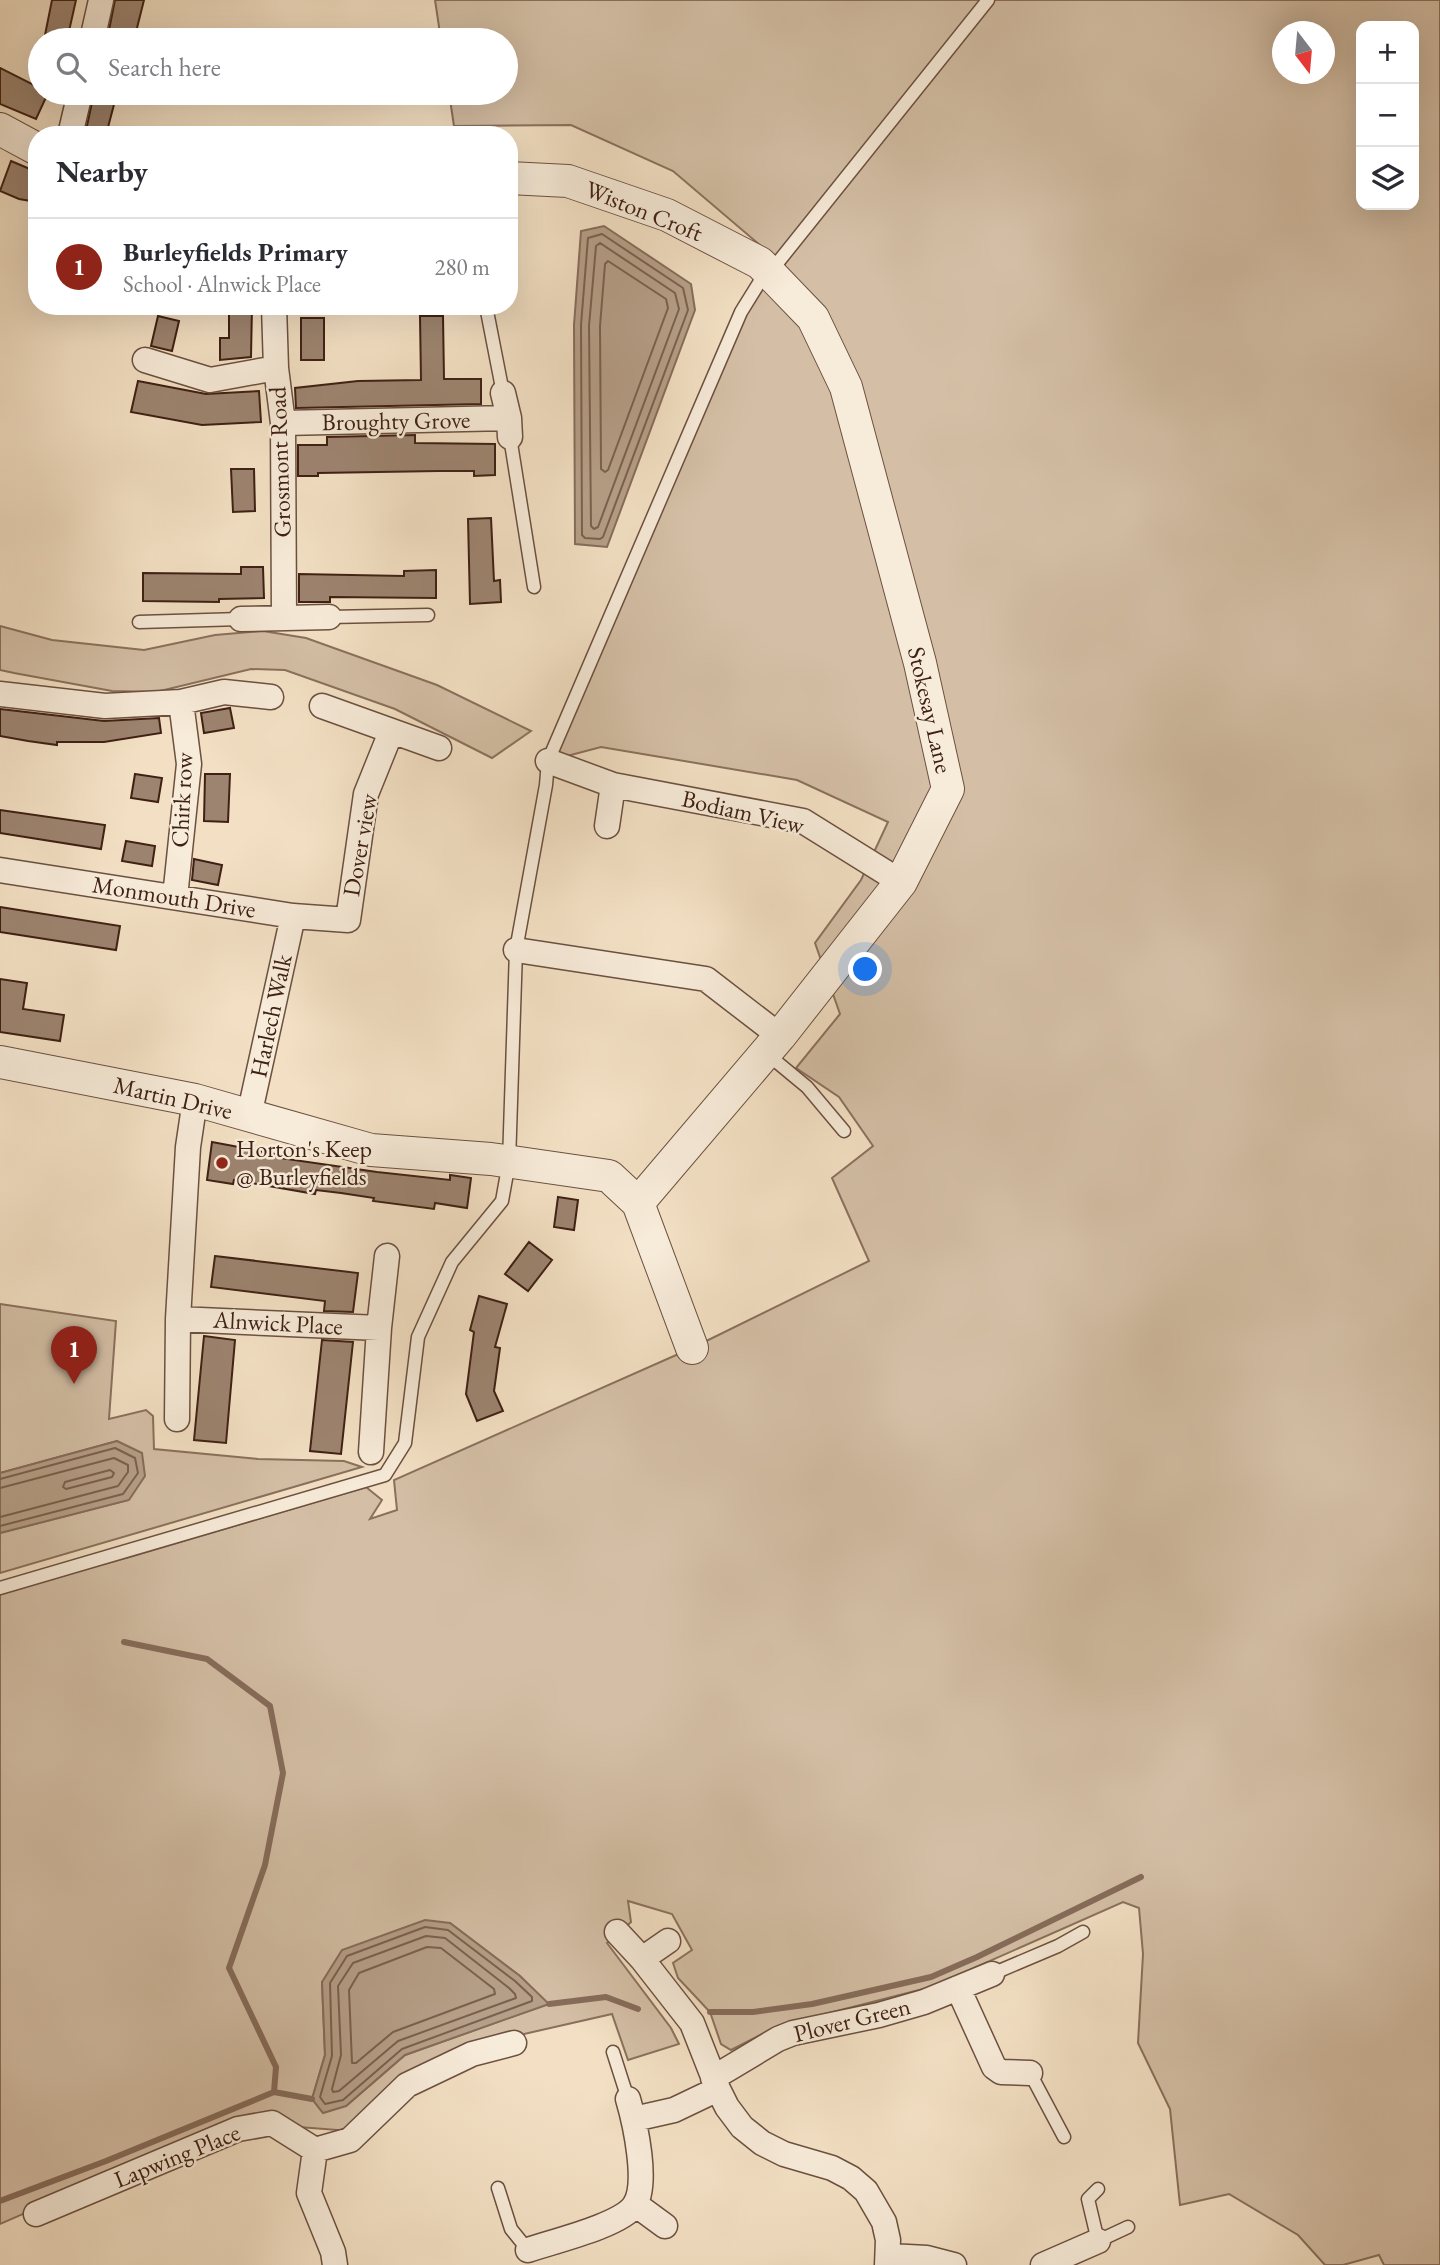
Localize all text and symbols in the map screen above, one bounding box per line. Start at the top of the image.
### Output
north arrow [1272,21,1335,84]
map controls [1356,21,1419,210]
button: + [1356,21,1419,84]
search box [28,28,518,105]
icon: search [52,48,90,86]
text: Search here [108,50,221,84]
button: − [1356,84,1419,147]
button: layers [1356,147,1419,210]
text: Nearby [56,152,148,191]
street label: Wiston Croft [581,173,708,248]
text: Burleyfields Primary [123,235,348,269]
text: 1 [73,252,85,282]
text: 280 m [434,252,490,282]
text: School · Alnwick Place [123,269,321,299]
street label: Grosmont Road [261,385,298,538]
street label: Broughty Grove [321,404,471,437]
street label: Stokesay Lane [901,644,960,776]
street label: Chirk row [164,751,200,848]
street label: Bodiam View [679,782,808,841]
street label: Dover view [335,791,384,899]
street label: Monmouth Drive [90,868,258,925]
street label: Harlech Walk [242,951,299,1080]
your location [848,952,882,986]
street label: Martin Drive [111,1069,235,1126]
place label: Horton's Keep @ Burleyfields [236,1133,372,1192]
marker: Horton's Keep @ Burleyfields [214,1155,230,1171]
street label: Alnwick Place [211,1304,344,1341]
pin: 1 [51,1326,97,1384]
street label: Plover Green [790,1990,914,2049]
street label: Lapwing Place [109,2116,244,2195]

